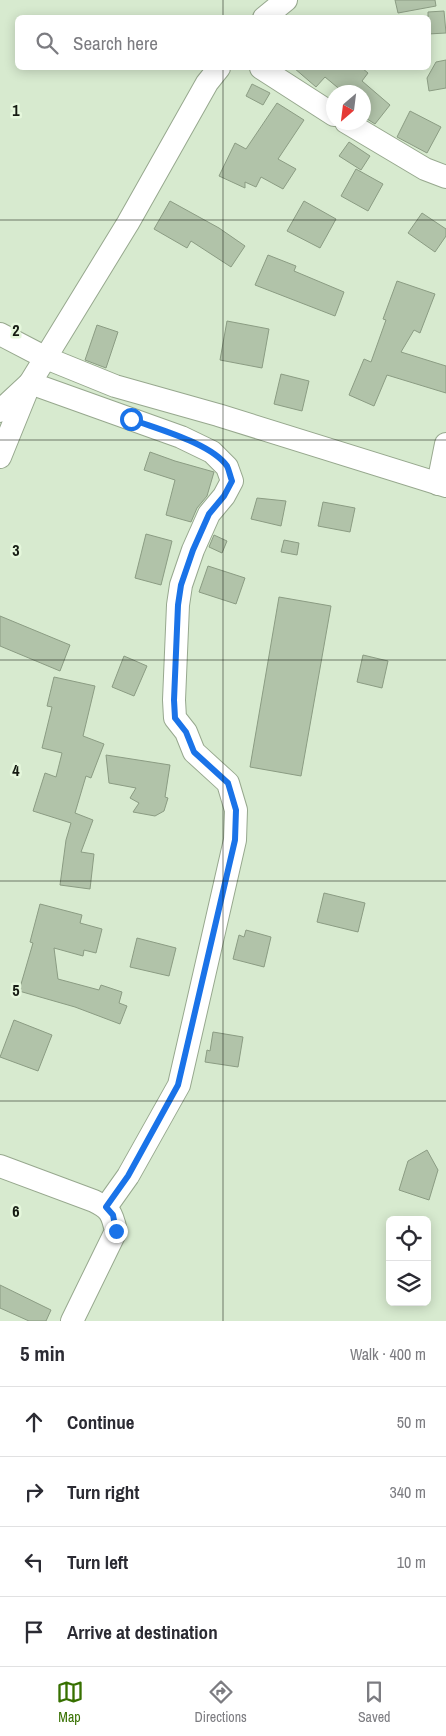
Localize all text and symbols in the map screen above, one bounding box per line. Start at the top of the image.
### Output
search box [15,15,431,70]
icon: search [33,29,61,57]
text: Search here [73,30,158,56]
north arrow [326,85,371,130]
text: 1 [12,99,20,121]
text: 2 [12,319,20,341]
route start [120,408,143,431]
text: 3 [12,539,20,561]
text: 4 [12,759,20,781]
text: 5 [12,979,20,1001]
text: 6 [12,1200,20,1222]
map controls [386,1216,431,1306]
button: locate [386,1216,431,1261]
route end [105,1220,128,1243]
button: layers [386,1261,431,1306]
text: 5 min [20,1339,65,1368]
text: Walk · 400 m [350,1343,426,1365]
icon: ahead [20,1408,48,1436]
text: Continue [67,1409,135,1435]
text: 50 m [397,1411,426,1433]
icon: right [20,1478,48,1506]
text: Turn right [67,1479,139,1505]
text: 340 m [390,1481,426,1503]
icon: left [20,1548,48,1576]
text: Turn left [67,1549,128,1575]
text: 10 m [397,1551,426,1573]
icon: arrive [20,1618,48,1646]
text: Arrive at destination [67,1619,218,1645]
tab: Map [56,1678,84,1726]
tab: Directions [195,1678,247,1726]
tab: Saved [358,1678,390,1726]

